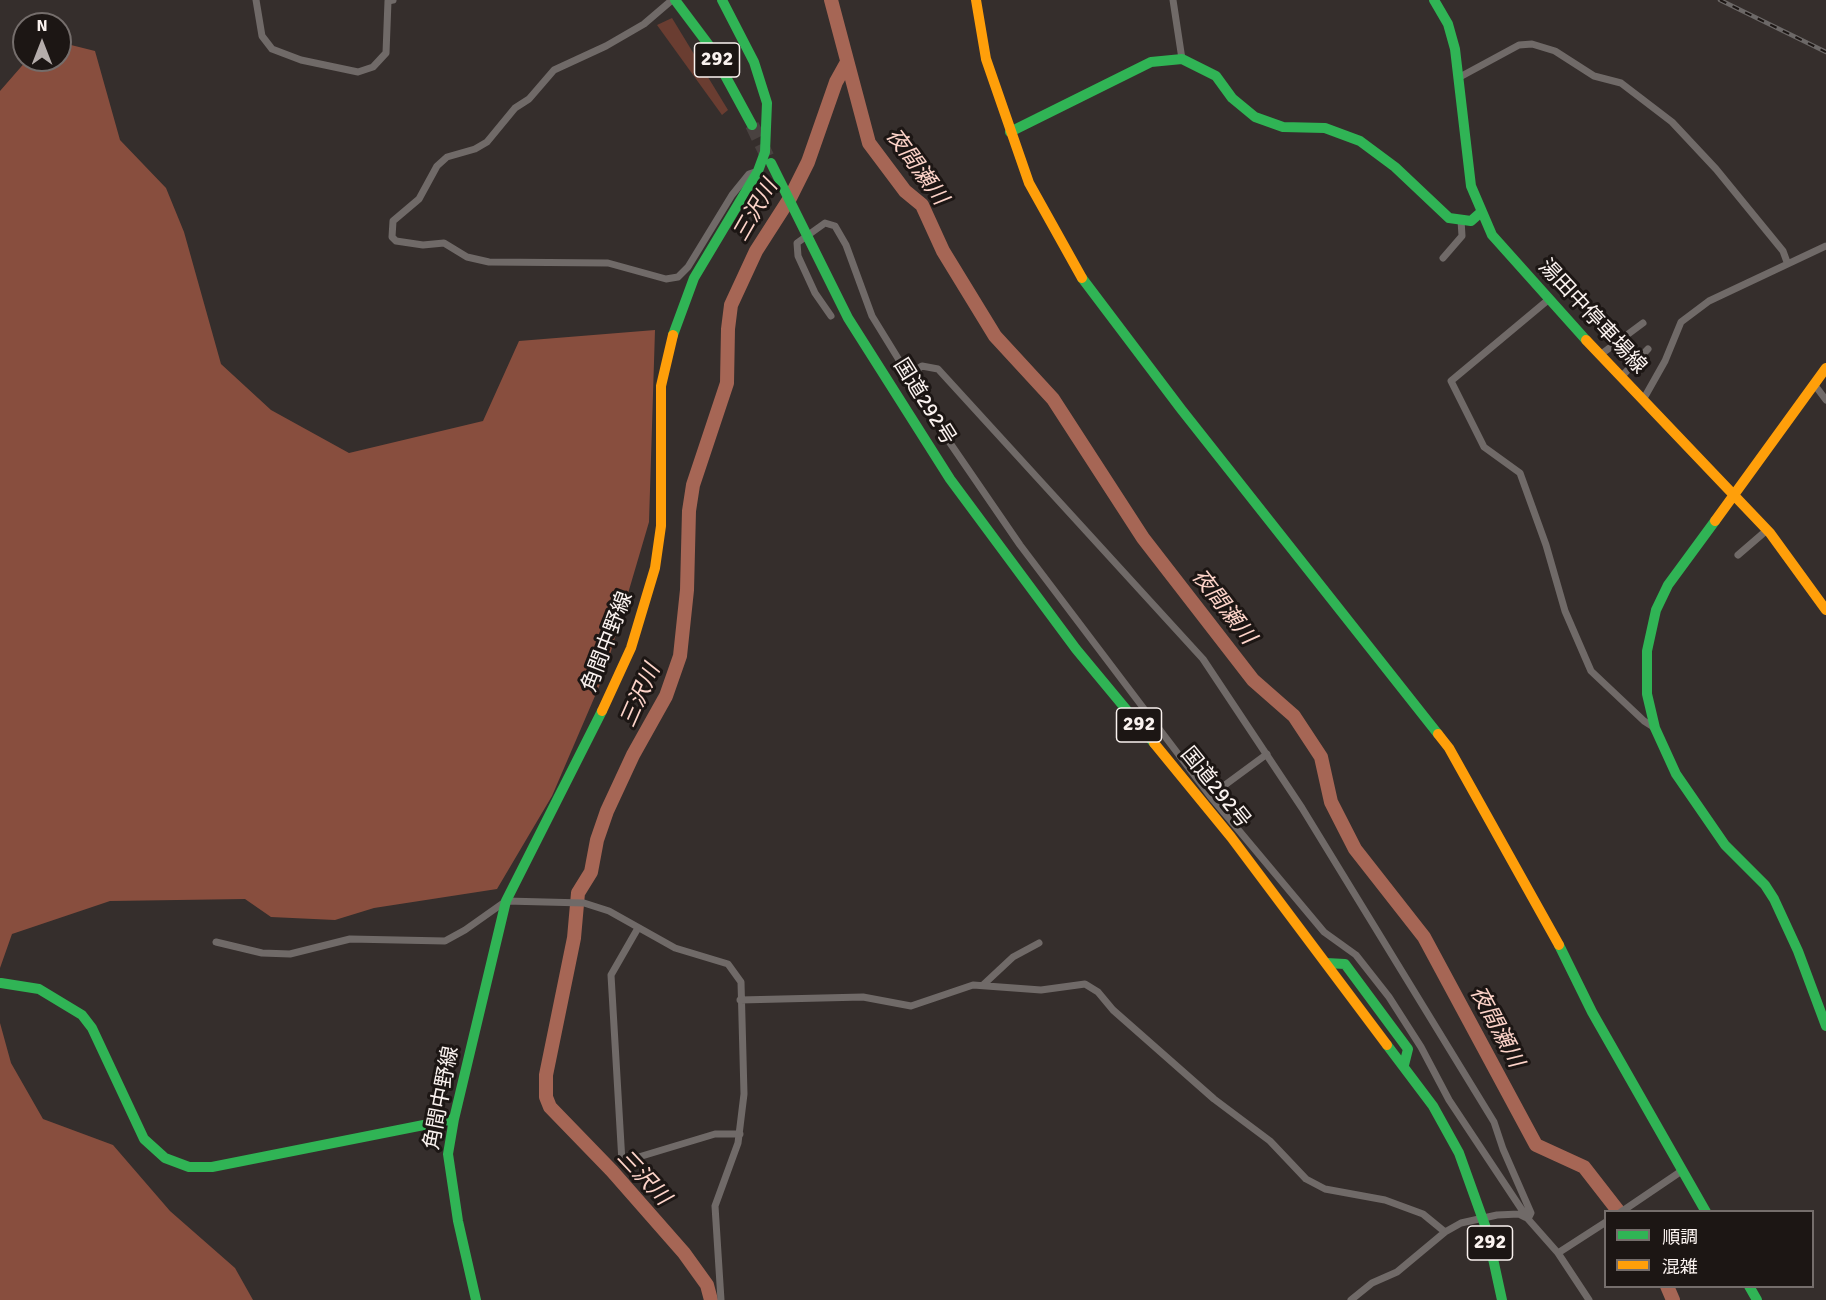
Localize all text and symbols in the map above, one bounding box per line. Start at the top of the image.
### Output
north arrow [12,12,72,72]
text: N [36,16,48,36]
road number: 292 [694,43,740,77]
water label: 夜間瀬川 [879,124,953,210]
water label: 三沢川 [728,176,784,246]
street label: 湯田中停車場線 [1533,255,1651,379]
street label: 国道292号 [888,354,960,450]
water label: 夜間瀬川 [1186,564,1260,650]
street label: 角間中野線 [577,588,639,696]
water label: 三沢川 [616,660,666,732]
road number: 292 [1116,708,1162,742]
street label: 国道292号 [1175,742,1255,834]
water label: 夜間瀬川 [1464,982,1528,1072]
street label: 角間中野線 [420,1044,464,1152]
water label: 三沢川 [611,1145,675,1211]
legend [1604,1210,1814,1288]
road number: 292 [1468,1226,1512,1260]
text: 順調 [1662,1226,1698,1248]
text: 混雑 [1662,1256,1698,1278]

